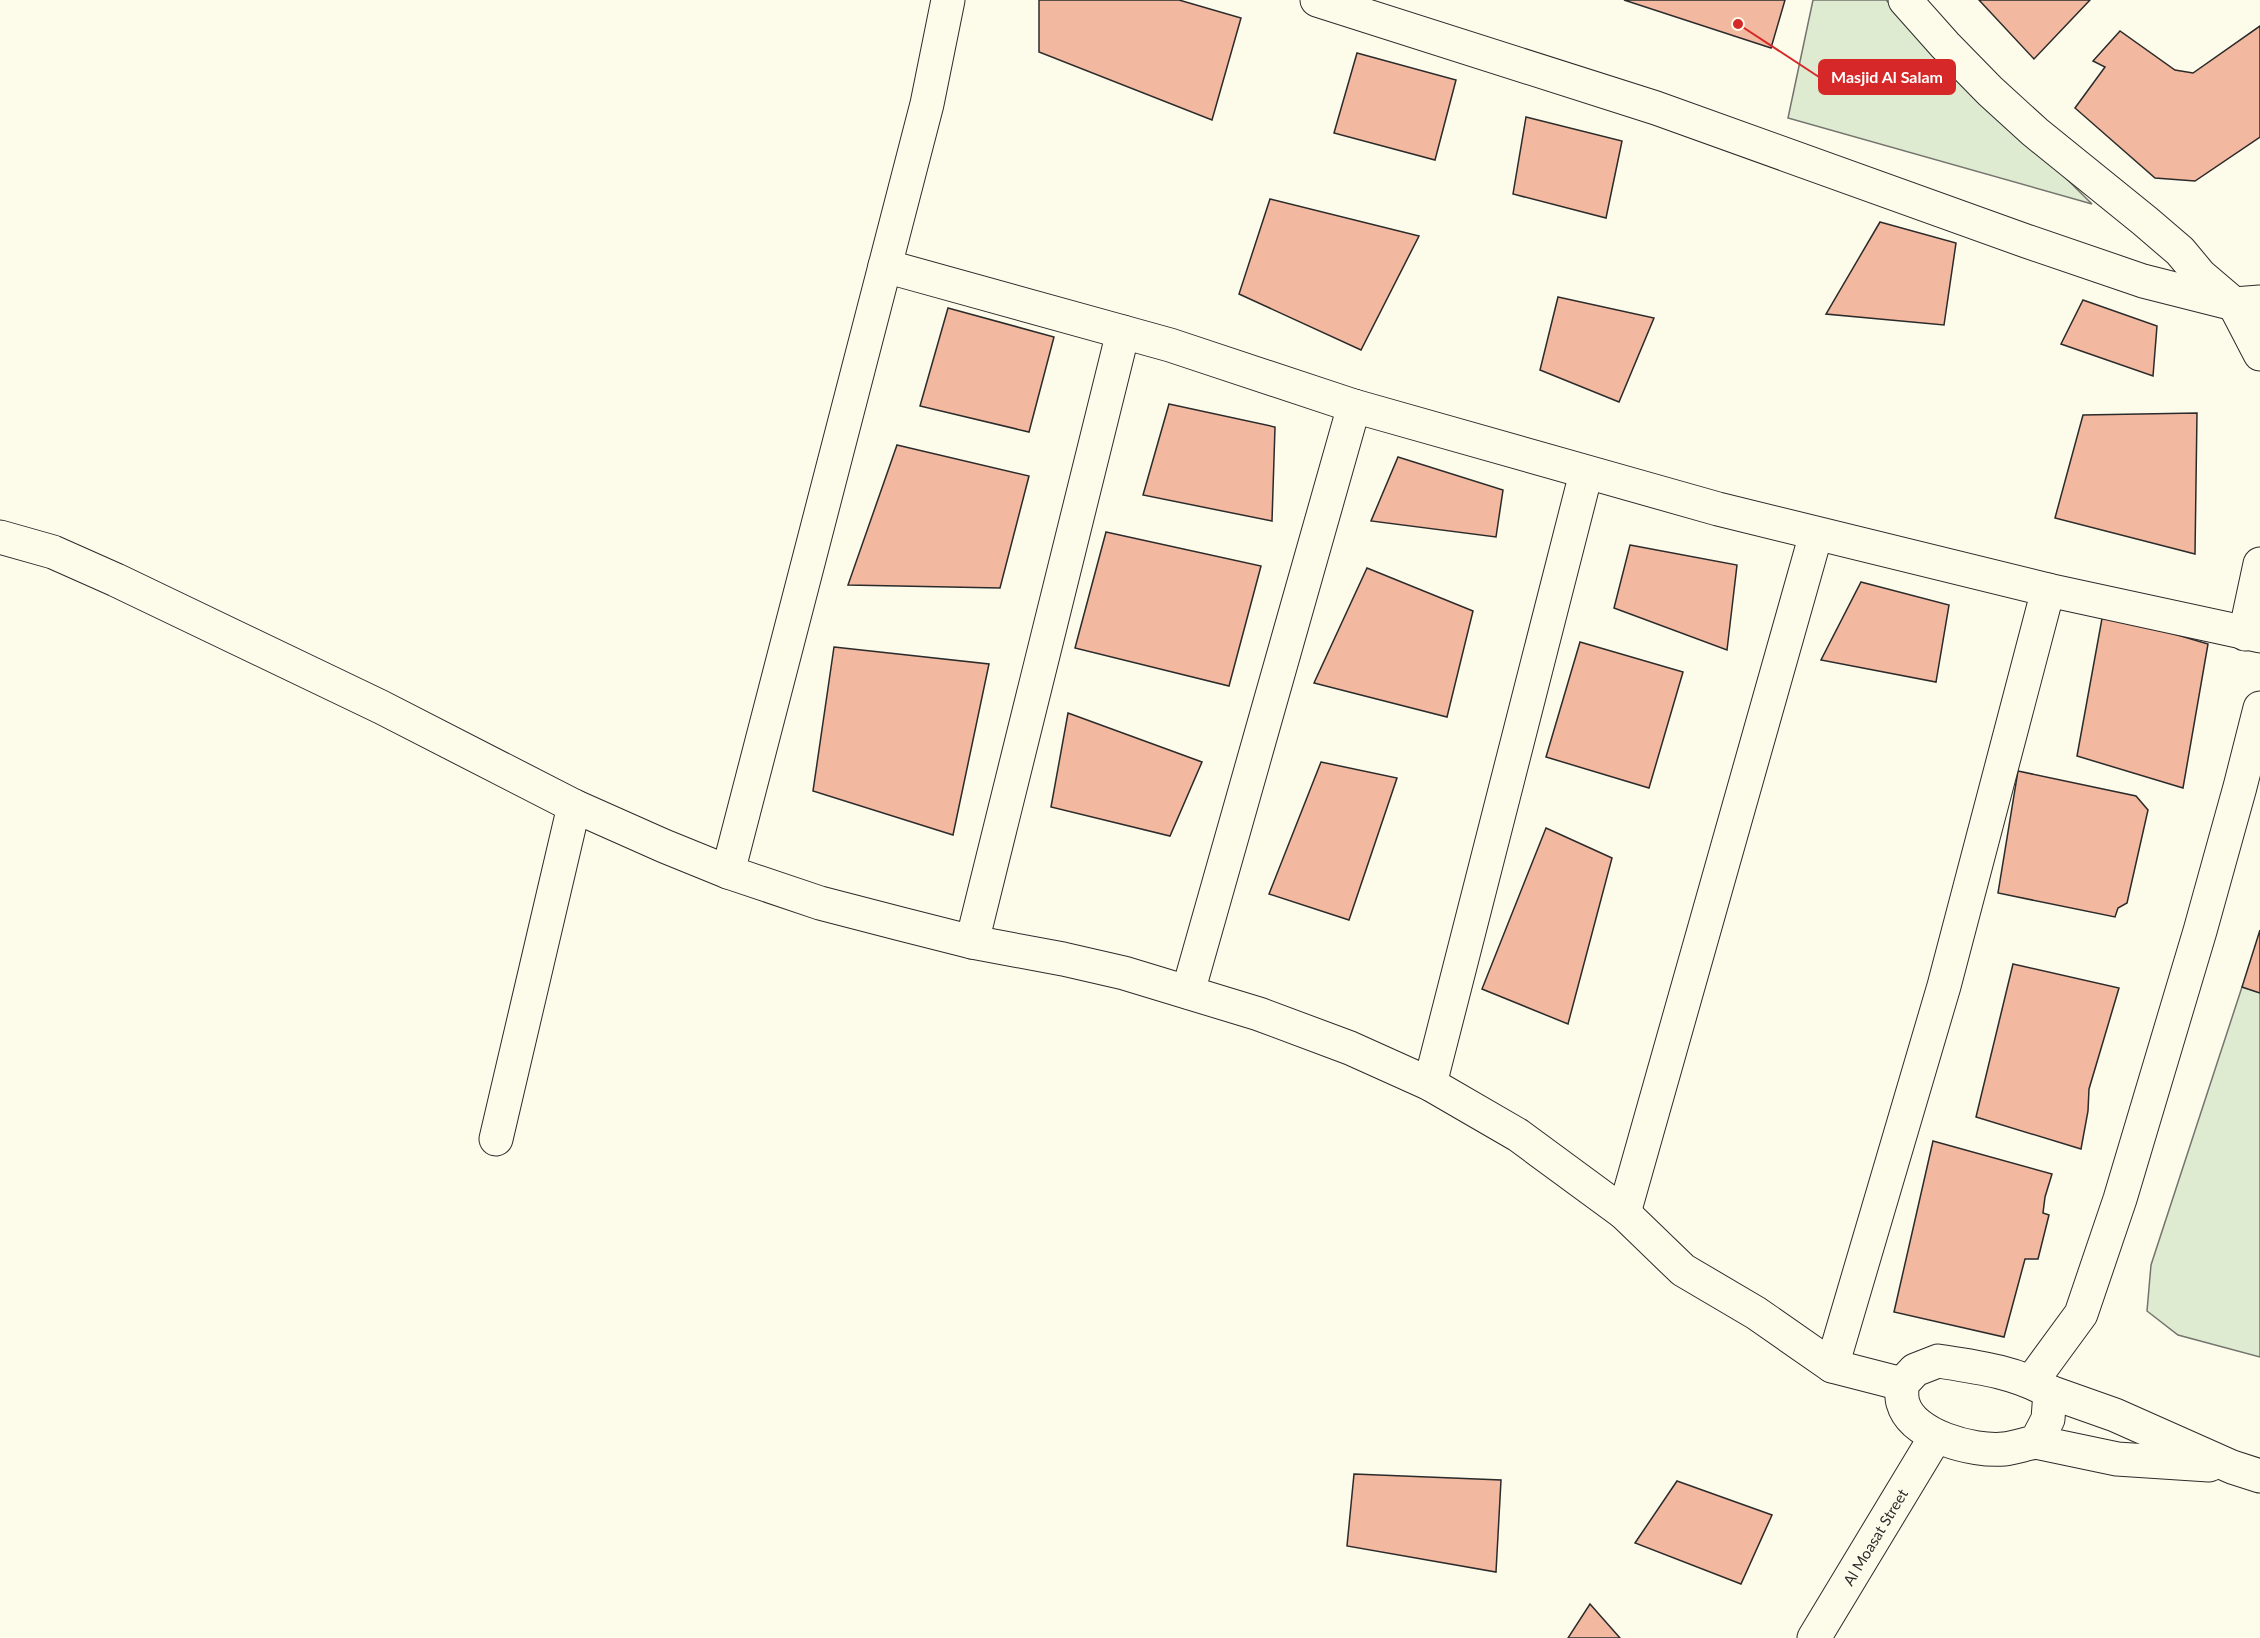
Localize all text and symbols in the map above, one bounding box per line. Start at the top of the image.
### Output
callout: Masjid Al Salam [1819,60,1955,94]
text: Masjid Al Salam [1831,67,1943,86]
street label: Al Moasat Street [1839,1485,1911,1589]

